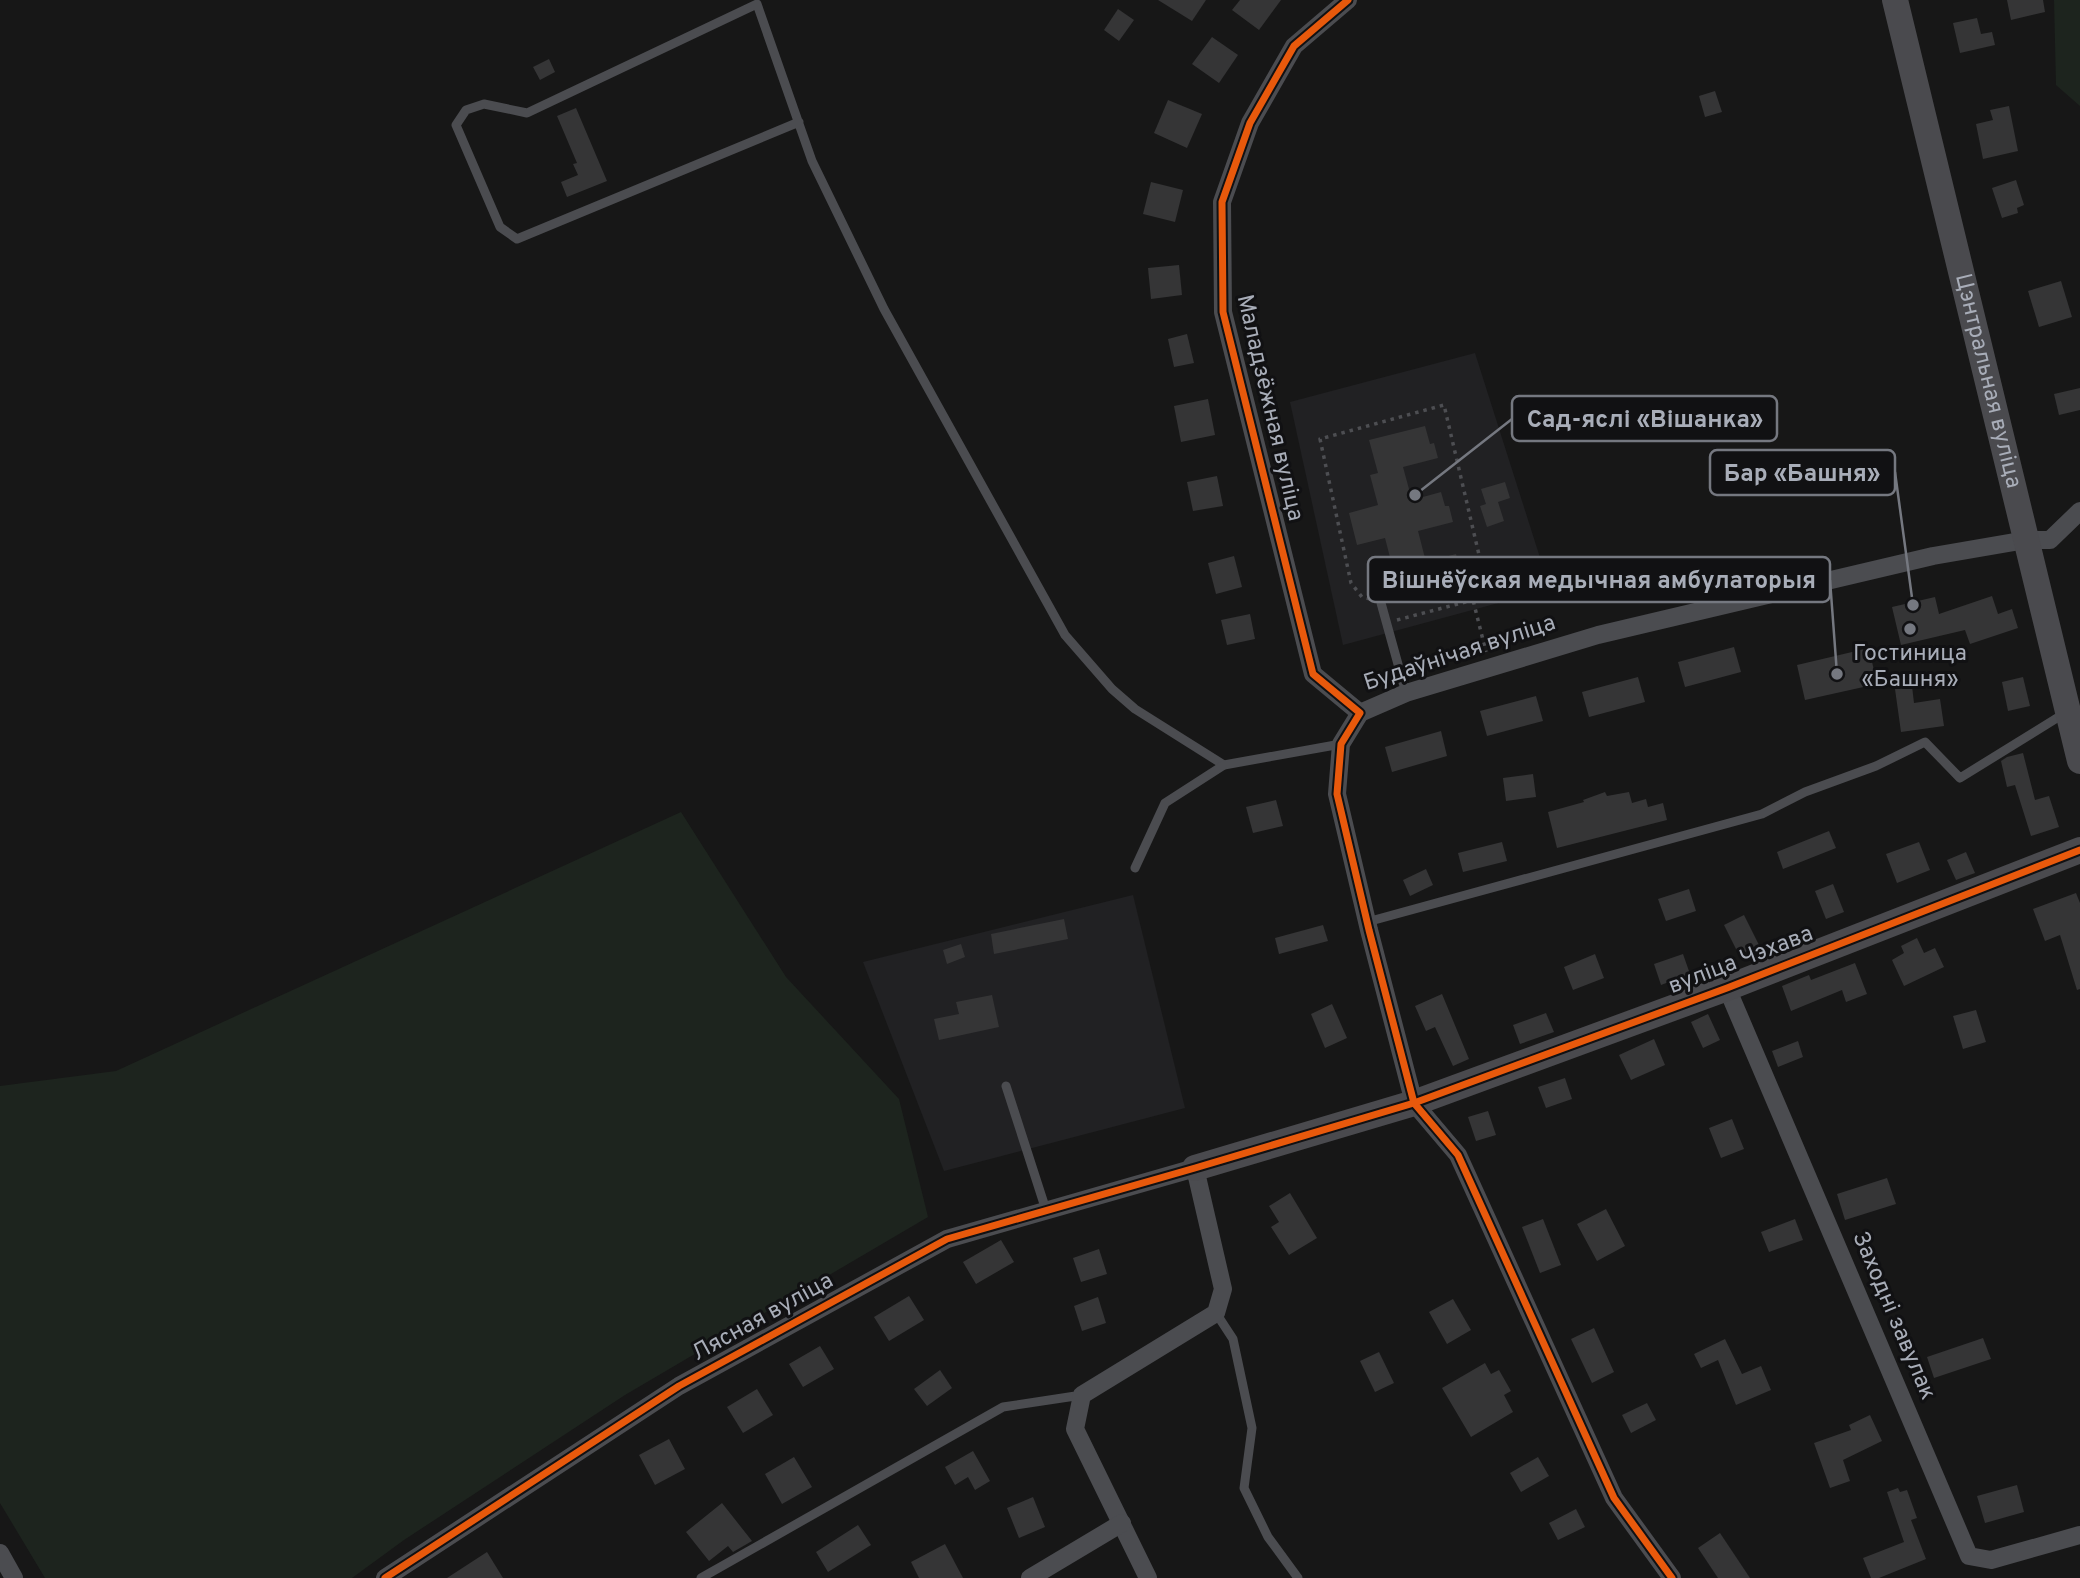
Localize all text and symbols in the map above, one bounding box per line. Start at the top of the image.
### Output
street label: Цэнтральная вуліца [1948,271,2028,491]
street label: Маладзёжная вуліца [1229,292,1309,524]
callout: Сад-яслі «Вішанка» [1512,396,1777,441]
text: Сад-яслі «Вішанка» [1527,406,1763,436]
callout: Бар «Башня» [1710,450,1895,495]
text: Бар «Башня» [1724,460,1880,490]
callout: Вішнёўская медычная амбулаторыя [1368,557,1830,602]
text: Вішнёўская медычная амбулаторыя [1382,567,1816,597]
street label: Будаўнічая вуліца [1360,609,1560,699]
marker: Гостиница «Башня» [1902,621,1918,637]
place label: Гостиница «Башня» [1853,640,1967,695]
street label: вуліца Чэхава [1665,920,1817,1002]
street label: Заходні завулак [1844,1227,1942,1405]
street label: Лясная вуліца [687,1267,839,1369]

